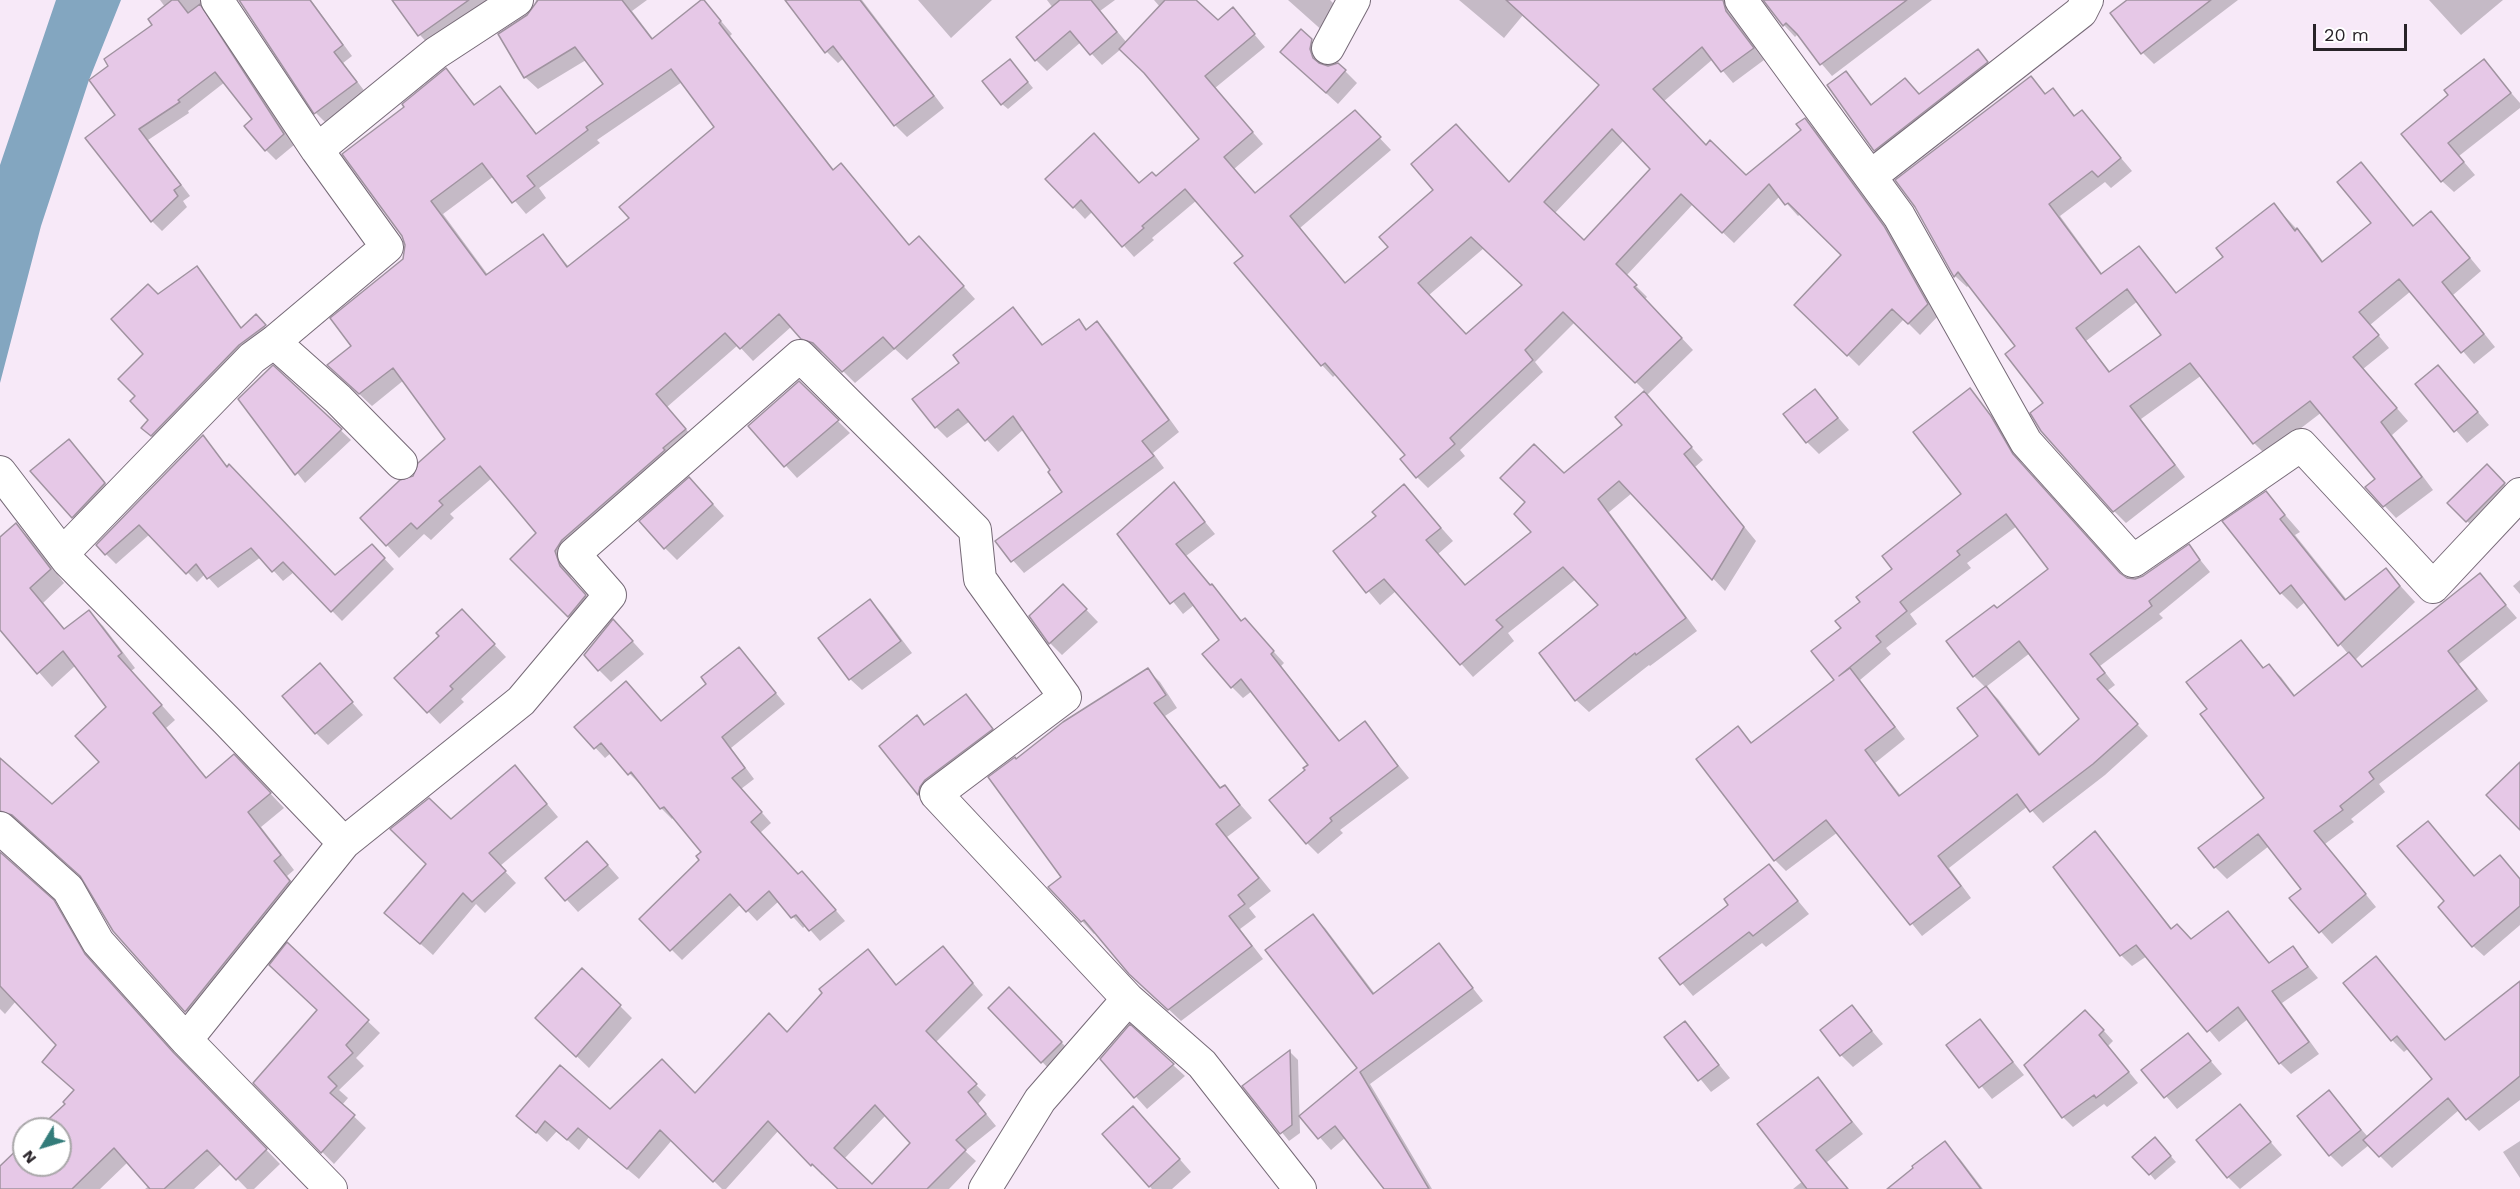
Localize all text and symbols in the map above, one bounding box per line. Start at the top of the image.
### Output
scale bar [2316,12,2410,50]
text: 20 m [2324,24,2369,45]
north arrow [12,1117,72,1177]
text: N [18,1147,40,1168]

